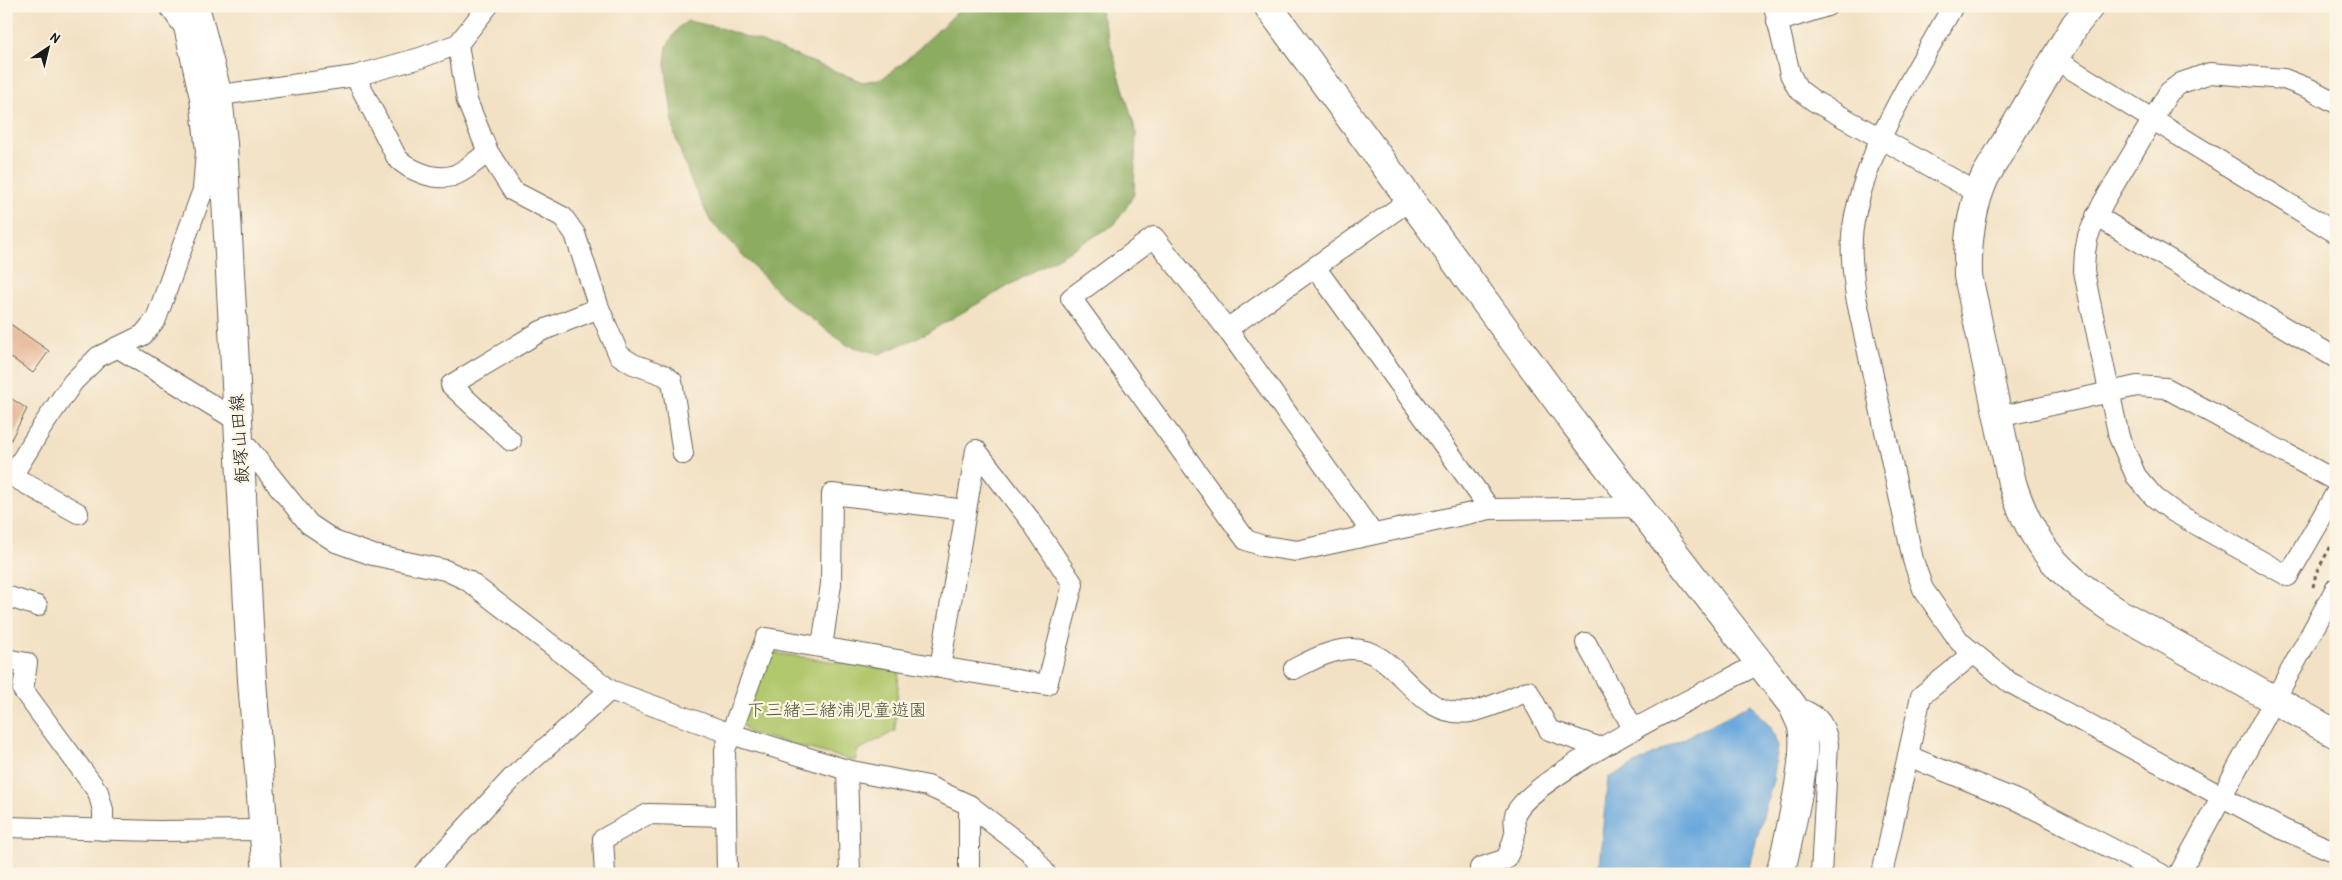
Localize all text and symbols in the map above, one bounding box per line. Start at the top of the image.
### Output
north arrow [22,22,72,72]
text: N [47,27,65,47]
street label: 飯塚山田線 [223,393,255,485]
park label: 下三緒三緒浦児童遊園 [747,697,927,722]

